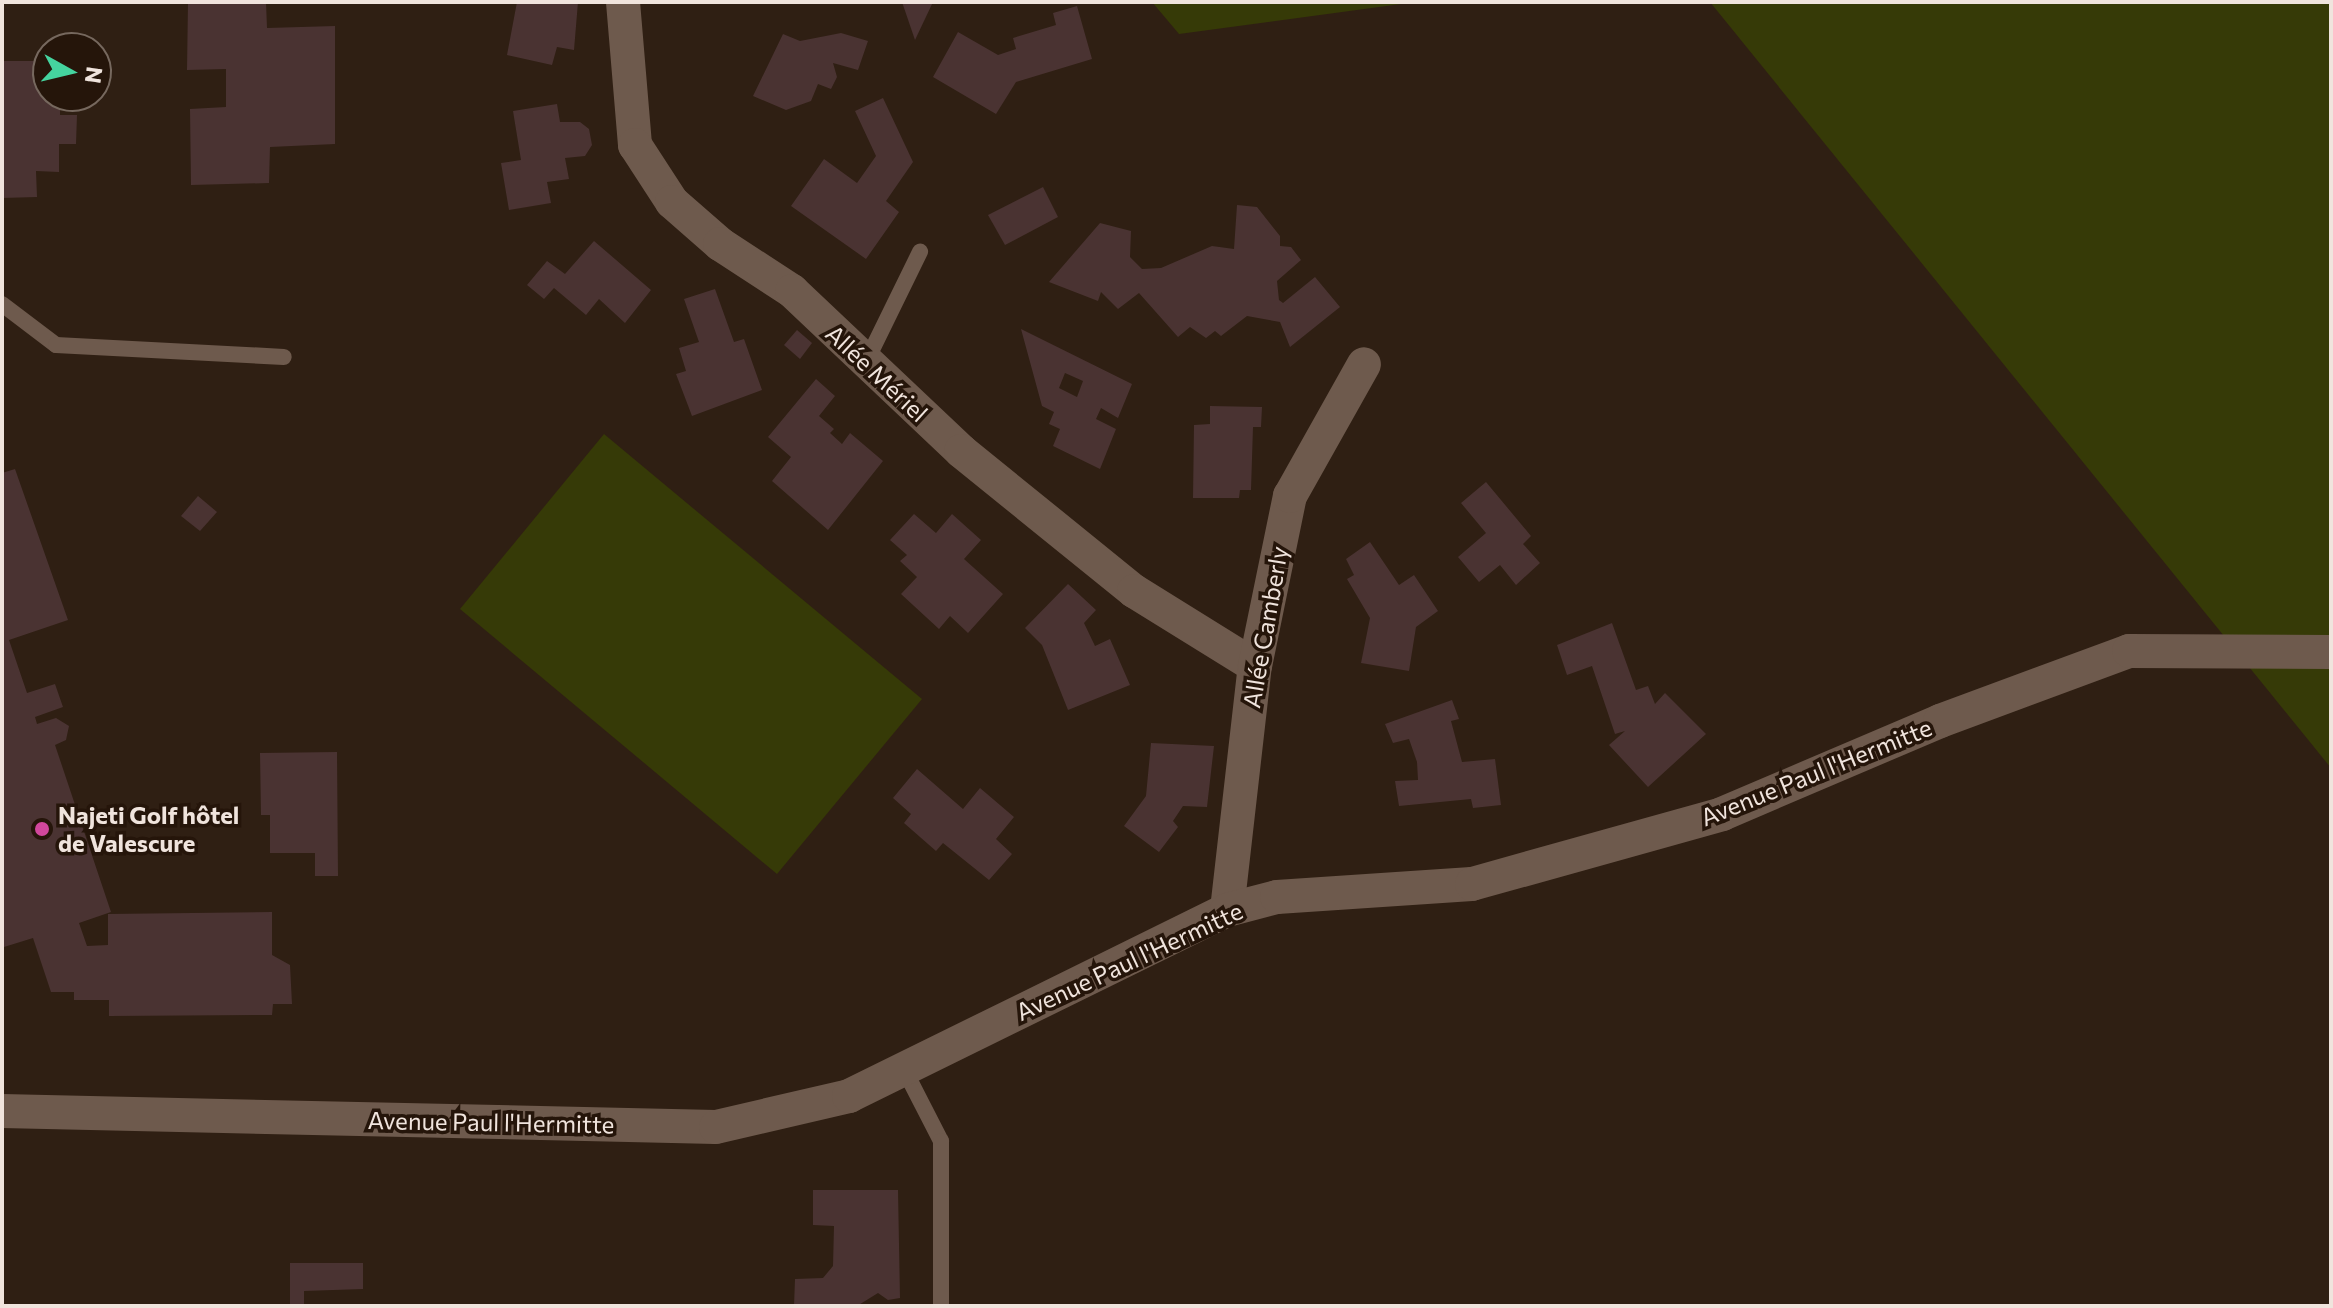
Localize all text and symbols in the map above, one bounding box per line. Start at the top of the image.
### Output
north arrow [32,32,112,112]
text: N [80,65,109,85]
street label: Allée Mériel [820,319,934,427]
street label: Allée Camberly [1237,544,1293,710]
street label: Avenue Paul l'Hermitte [1696,712,1936,832]
place label: Najeti Golf hôtel de Valescure [58,801,239,857]
marker: Najeti Golf hôtel de Valescure [33,820,51,838]
street label: Avenue Paul l'Hermitte [1011,896,1247,1026]
street label: Avenue Paul l'Hermitte [367,1105,615,1139]

